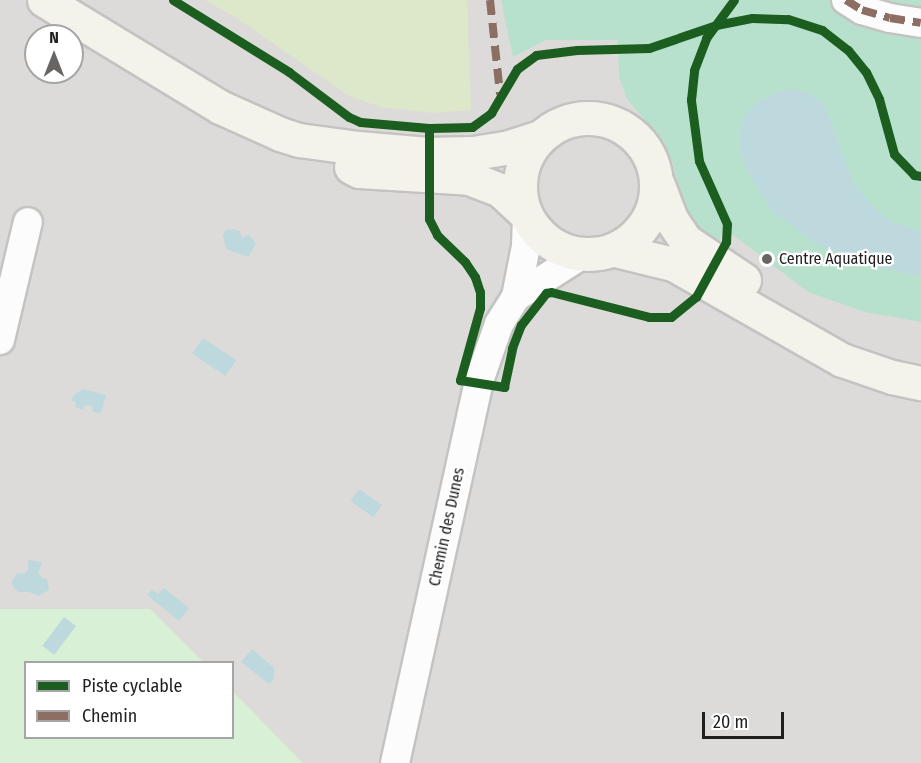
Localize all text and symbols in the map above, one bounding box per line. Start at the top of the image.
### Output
north arrow [24,24,84,84]
text: N [49,28,59,47]
place label: Centre Aquatique [779,249,892,269]
marker: Centre Aquatique [760,252,774,266]
street label: Chemin des Dunes [425,466,469,588]
legend [24,661,234,739]
text: Piste cyclable [82,675,182,697]
scale bar [705,700,788,738]
text: Chemin [82,705,137,727]
text: 20 m [713,711,748,733]

